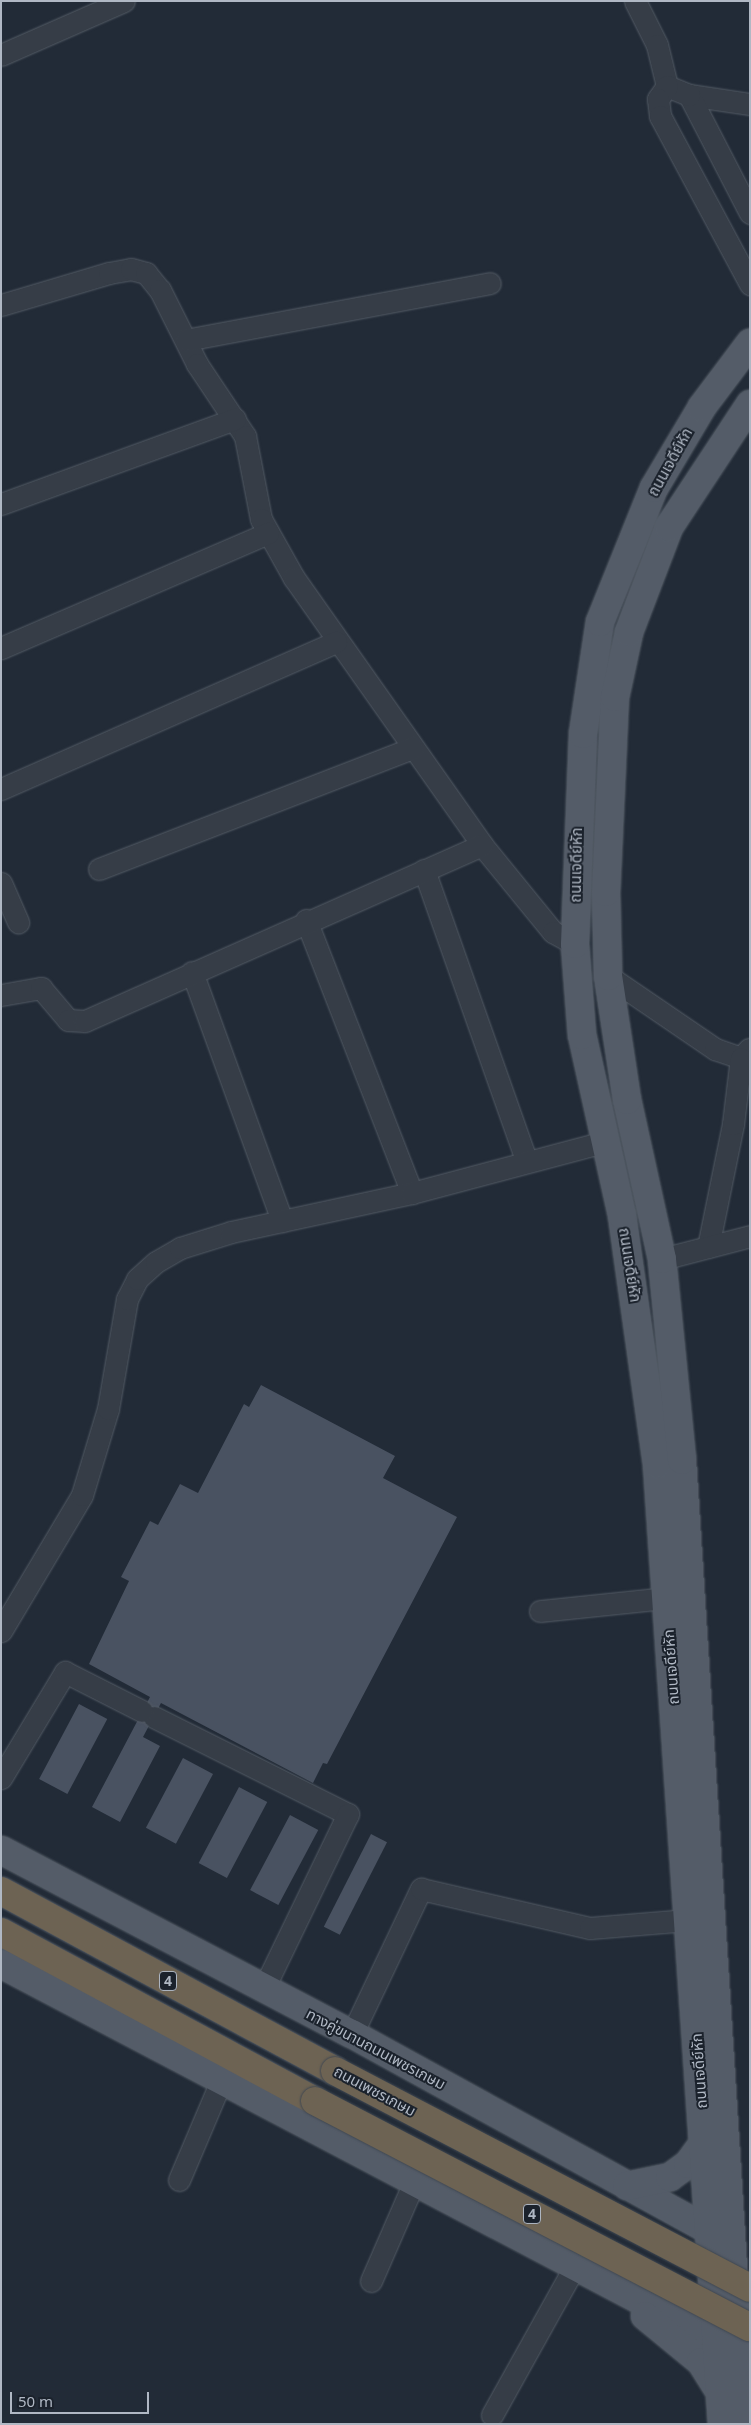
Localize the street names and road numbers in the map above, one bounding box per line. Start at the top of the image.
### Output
street label: ถนนเจดีย์หัก [644,425,696,499]
street label: ถนนเจดีย์หัก [566,827,586,903]
street label: ถนนเจดีย์หัก [615,1226,645,1304]
street label: ถนนเจดีย์หัก [659,1629,683,1705]
road number: 4 [158,1970,178,1992]
street label: ทางคู่ขนานถนนเพชรเกษม [303,2005,449,2093]
street label: ถนนเจดีย์หัก [687,2033,711,2109]
street label: ถนนเพชรเกษม [331,2062,419,2120]
road number: 4 [522,2202,542,2226]

